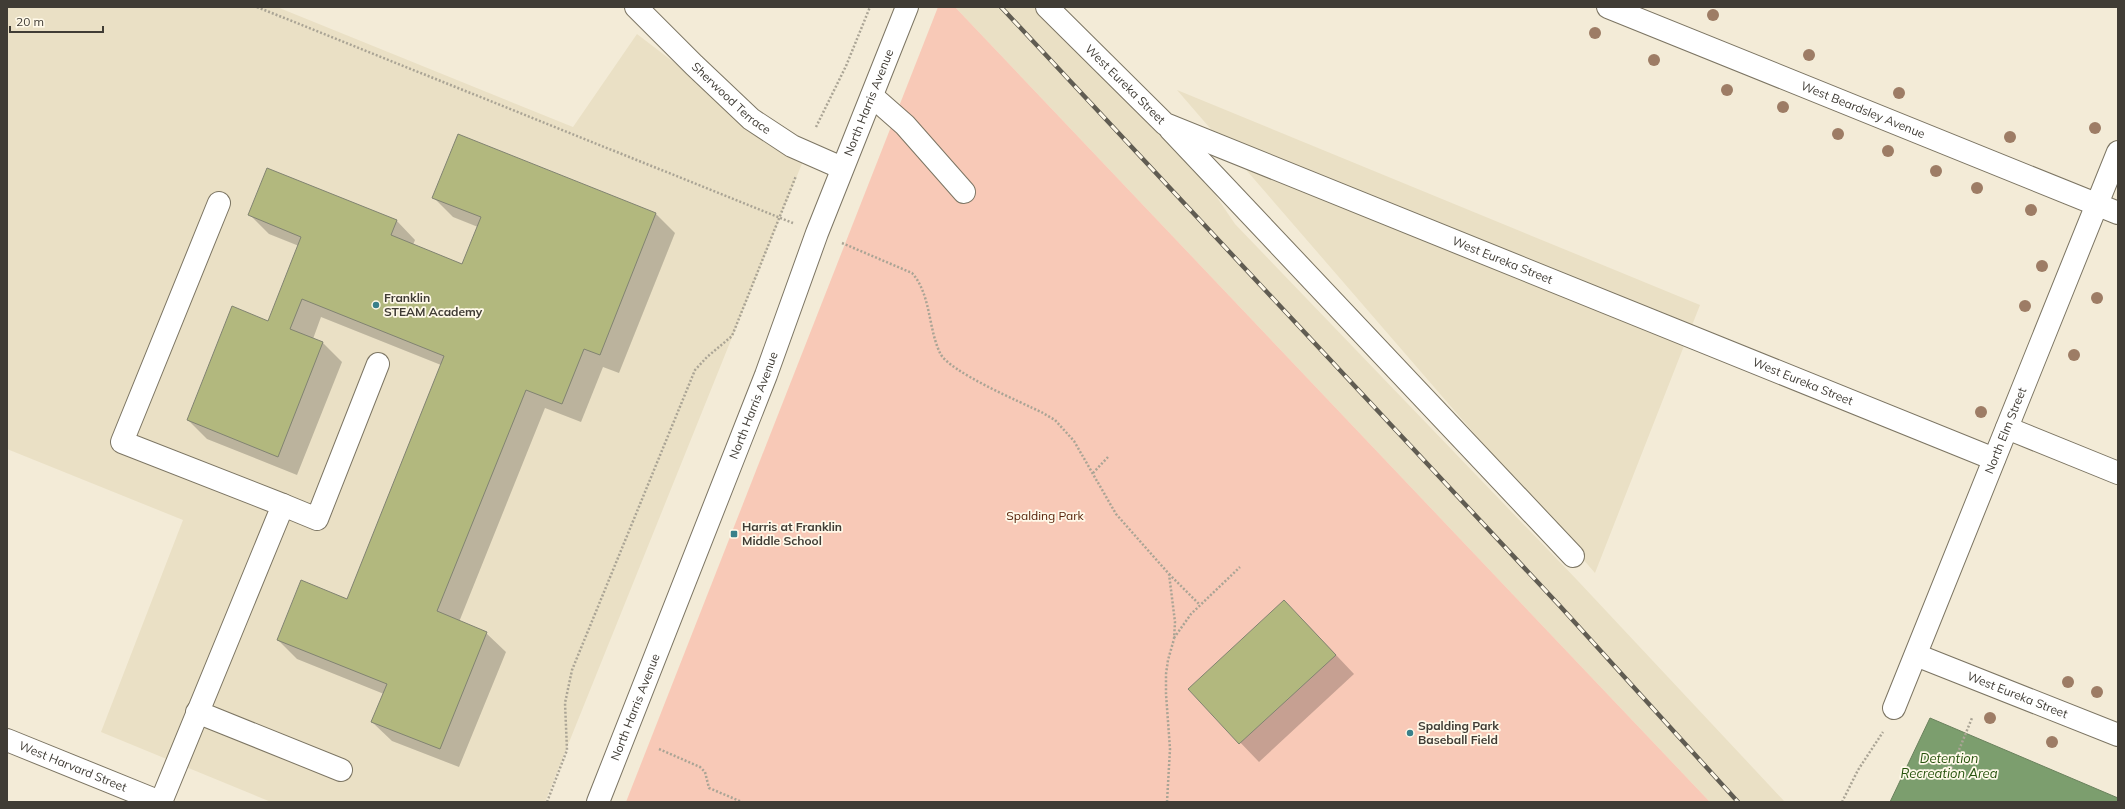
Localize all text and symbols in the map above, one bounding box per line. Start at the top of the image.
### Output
scale bar [10,8,103,34]
text: 20 m [16,14,44,29]
street label: West Eureka Street [1082,41,1169,127]
street label: North Harris Avenue [840,47,896,158]
street label: Sherwood Terrace [689,59,774,137]
street label: West Beardsley Avenue [1799,78,1927,141]
street label: West Eureka Street [1450,233,1555,287]
place label: Franklin STEAM Academy [384,290,483,319]
marker: Franklin STEAM Academy [371,300,381,310]
street label: North Harris Avenue [726,350,781,461]
street label: West Eureka Street [1751,354,1855,408]
street label: North Elm Street [1981,385,2029,476]
park label: Spalding Park [1006,508,1085,523]
place label: Harris at Franklin Middle School [742,519,842,548]
marker: Harris at Franklin Middle School [729,529,739,539]
street label: North Harris Avenue [607,651,663,763]
street label: West Eureka Street [1965,668,2070,721]
place label: Spalding Park Baseball Field [1418,718,1499,747]
marker: Spalding Park Baseball Field [1405,728,1415,738]
street label: West Harvard Street [17,738,129,795]
water label: Detention Recreation Area [1900,750,1998,781]

